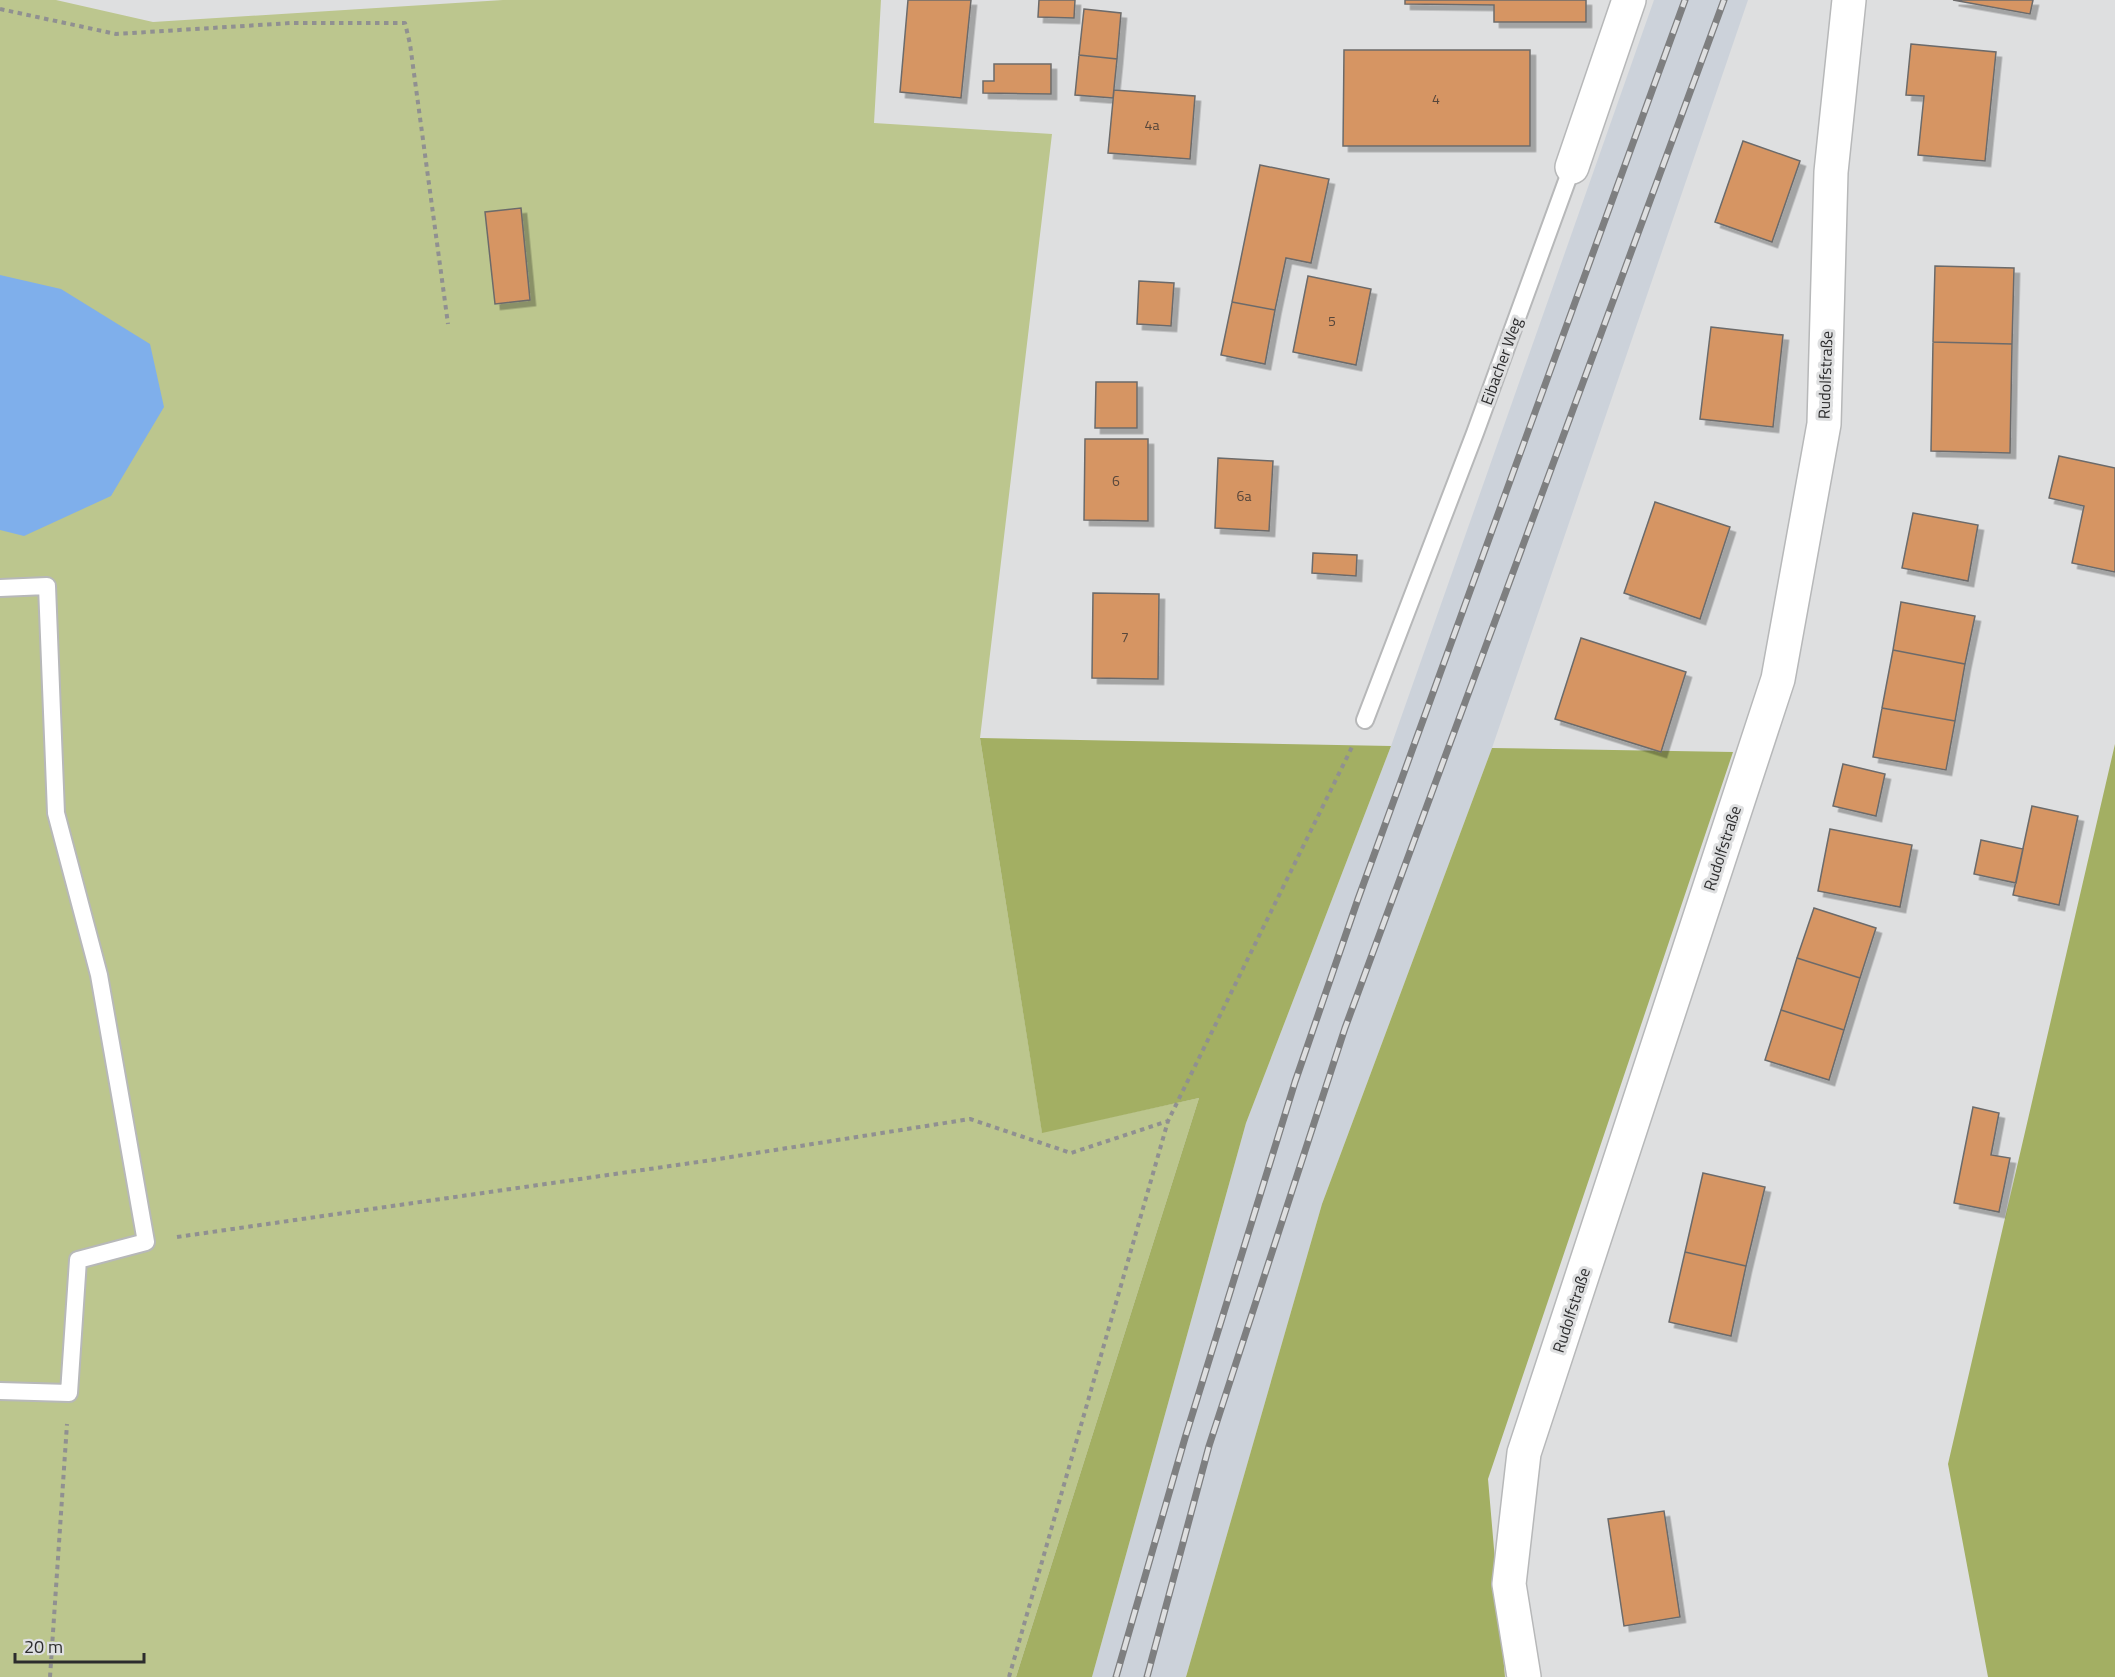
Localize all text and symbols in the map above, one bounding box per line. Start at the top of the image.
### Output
house number: 4 [1432,88,1440,109]
house number: 4a [1145,114,1159,135]
house number: 5 [1328,310,1336,331]
street label: Eibacher Weg [1474,314,1528,408]
street label: Rudolfstraße [1811,331,1839,419]
house number: 6 [1112,470,1120,491]
house number: 6a [1237,485,1251,506]
house number: 7 [1121,626,1129,647]
street label: Rudolfstraße [1697,802,1747,894]
street label: Rudolfstraße [1546,1264,1596,1356]
scale bar [15,1626,144,1664]
text: 20 m [24,1633,63,1660]

